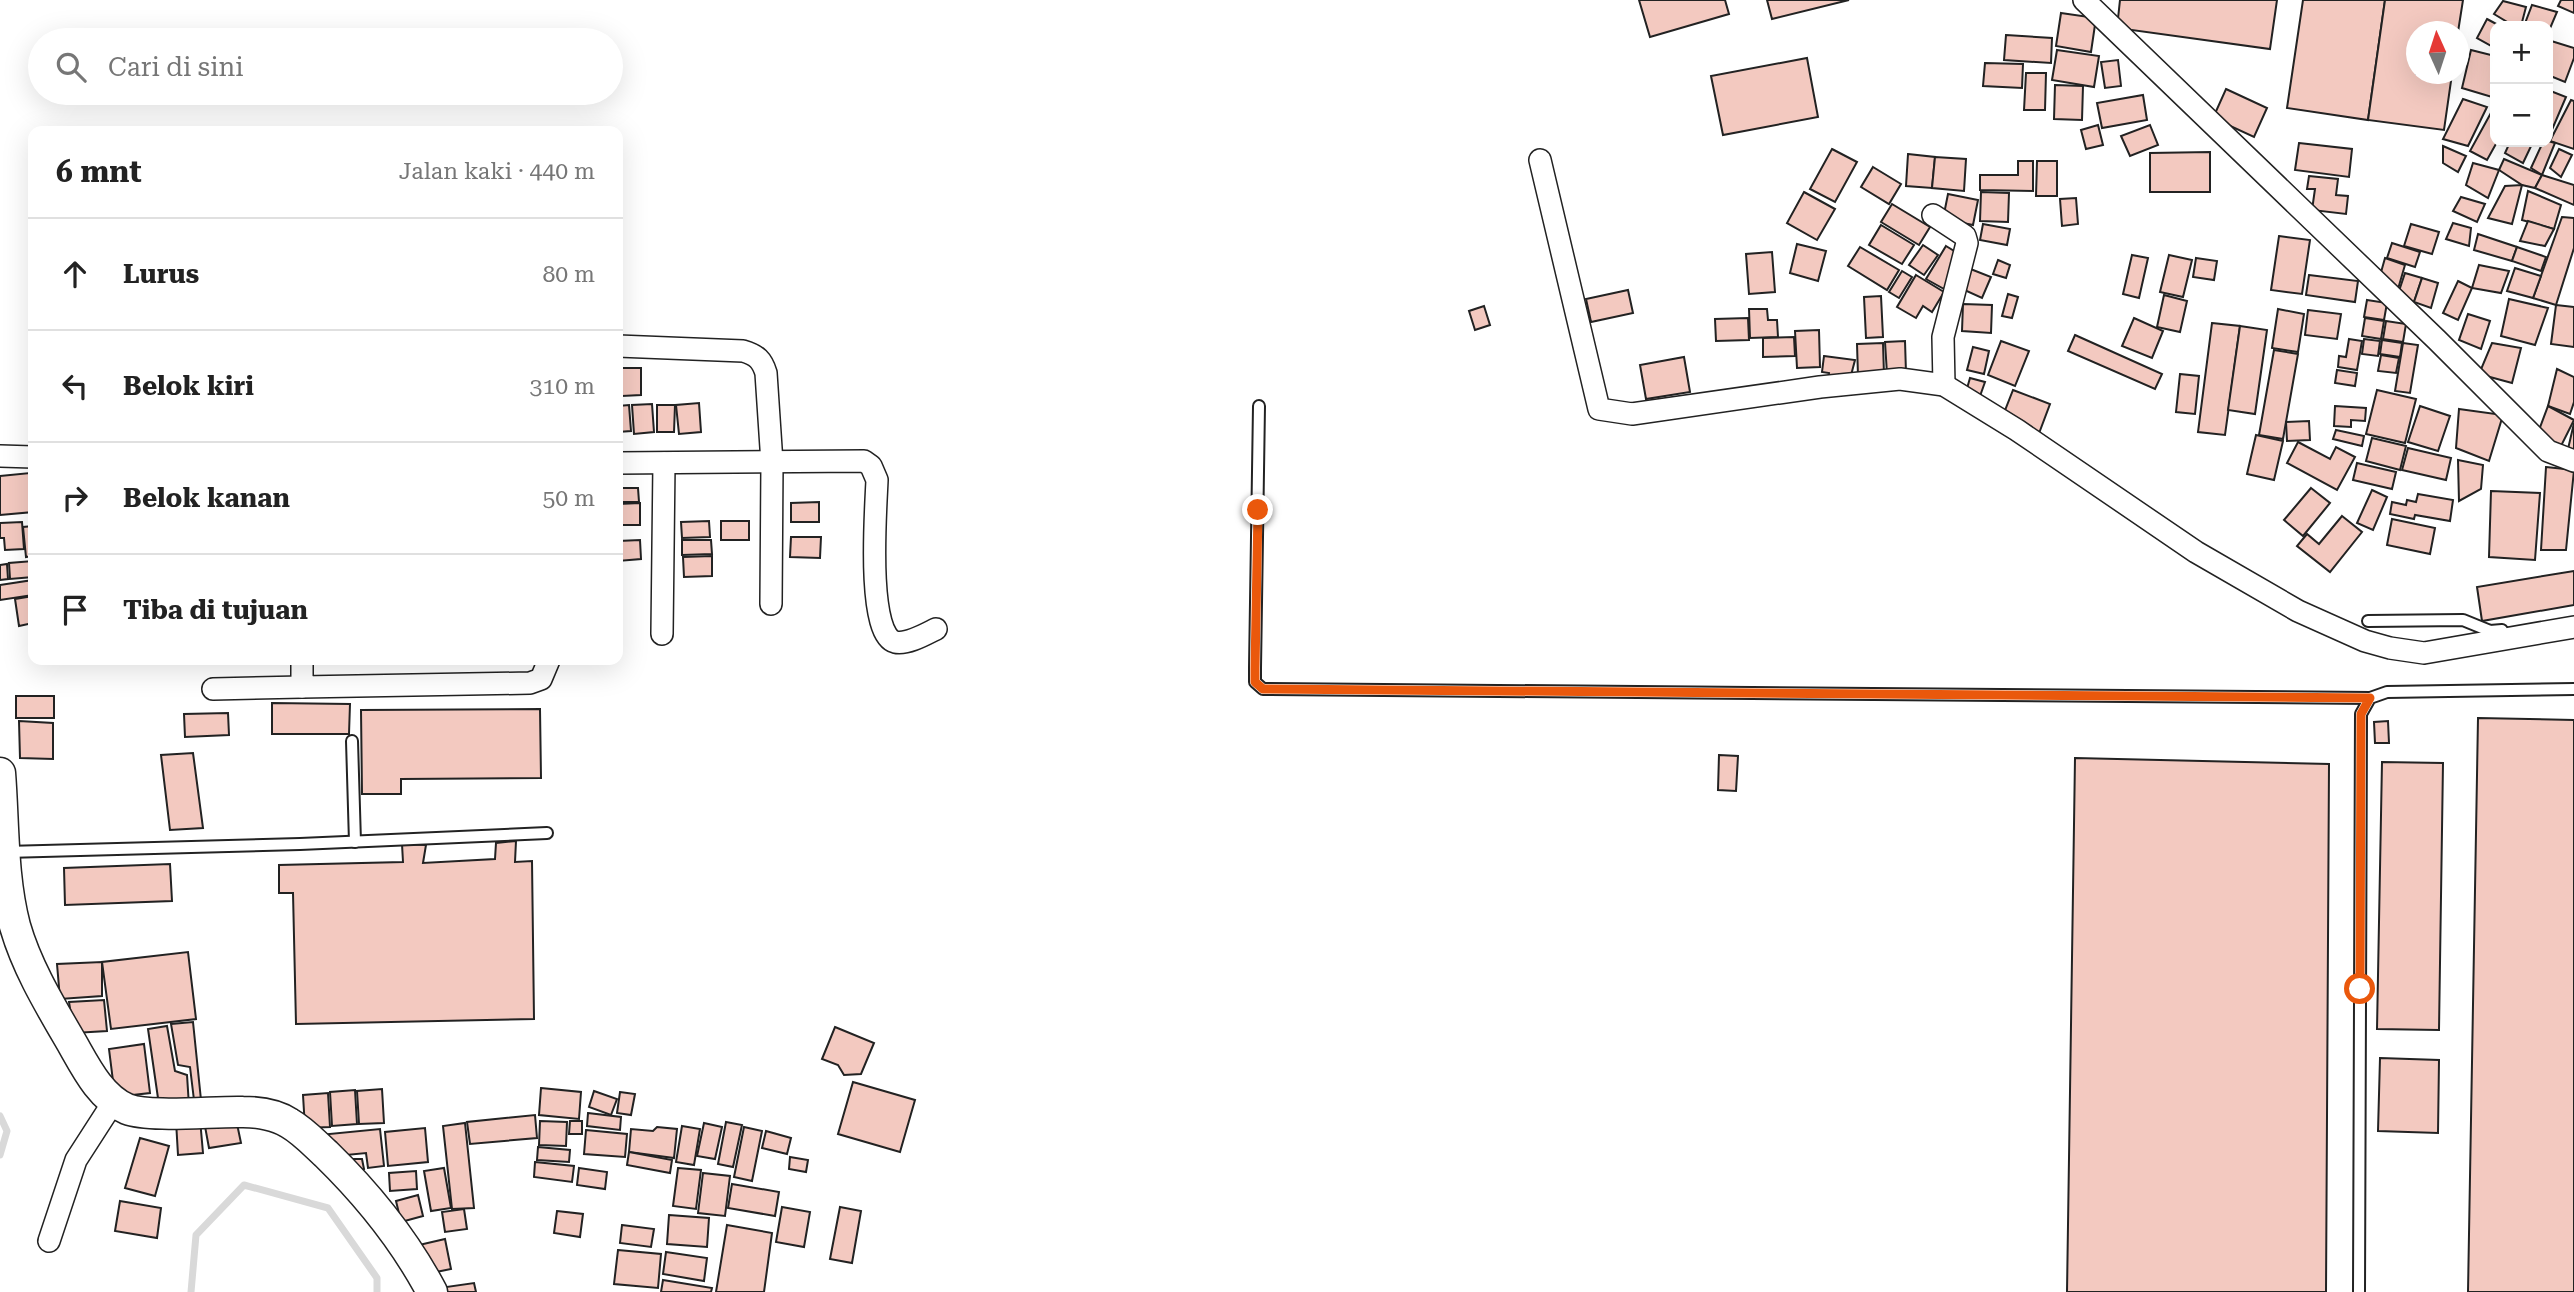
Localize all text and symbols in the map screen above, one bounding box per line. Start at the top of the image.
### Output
north arrow [2406,21,2469,84]
map controls [2490,21,2553,147]
button: + [2490,21,2553,84]
search box [28,28,623,105]
icon: search [52,48,90,86]
text: Cari di sini [108,52,244,82]
button: − [2490,84,2553,147]
text: 6 mnt [56,154,142,189]
text: Jalan kaki · 440 m [399,158,595,185]
icon: ahead [56,255,94,293]
text: Lurus [123,259,199,289]
text: 80 m [542,261,595,288]
icon: left [56,367,94,405]
text: Belok kiri [123,371,254,401]
text: 310 m [530,373,595,400]
icon: right [56,479,94,517]
text: Belok kanan [123,483,290,513]
text: 50 m [542,485,595,512]
route end [1242,494,1273,525]
icon: arrive [56,591,94,629]
text: Tiba di tujuan [123,595,308,625]
route start [2344,973,2375,1004]

